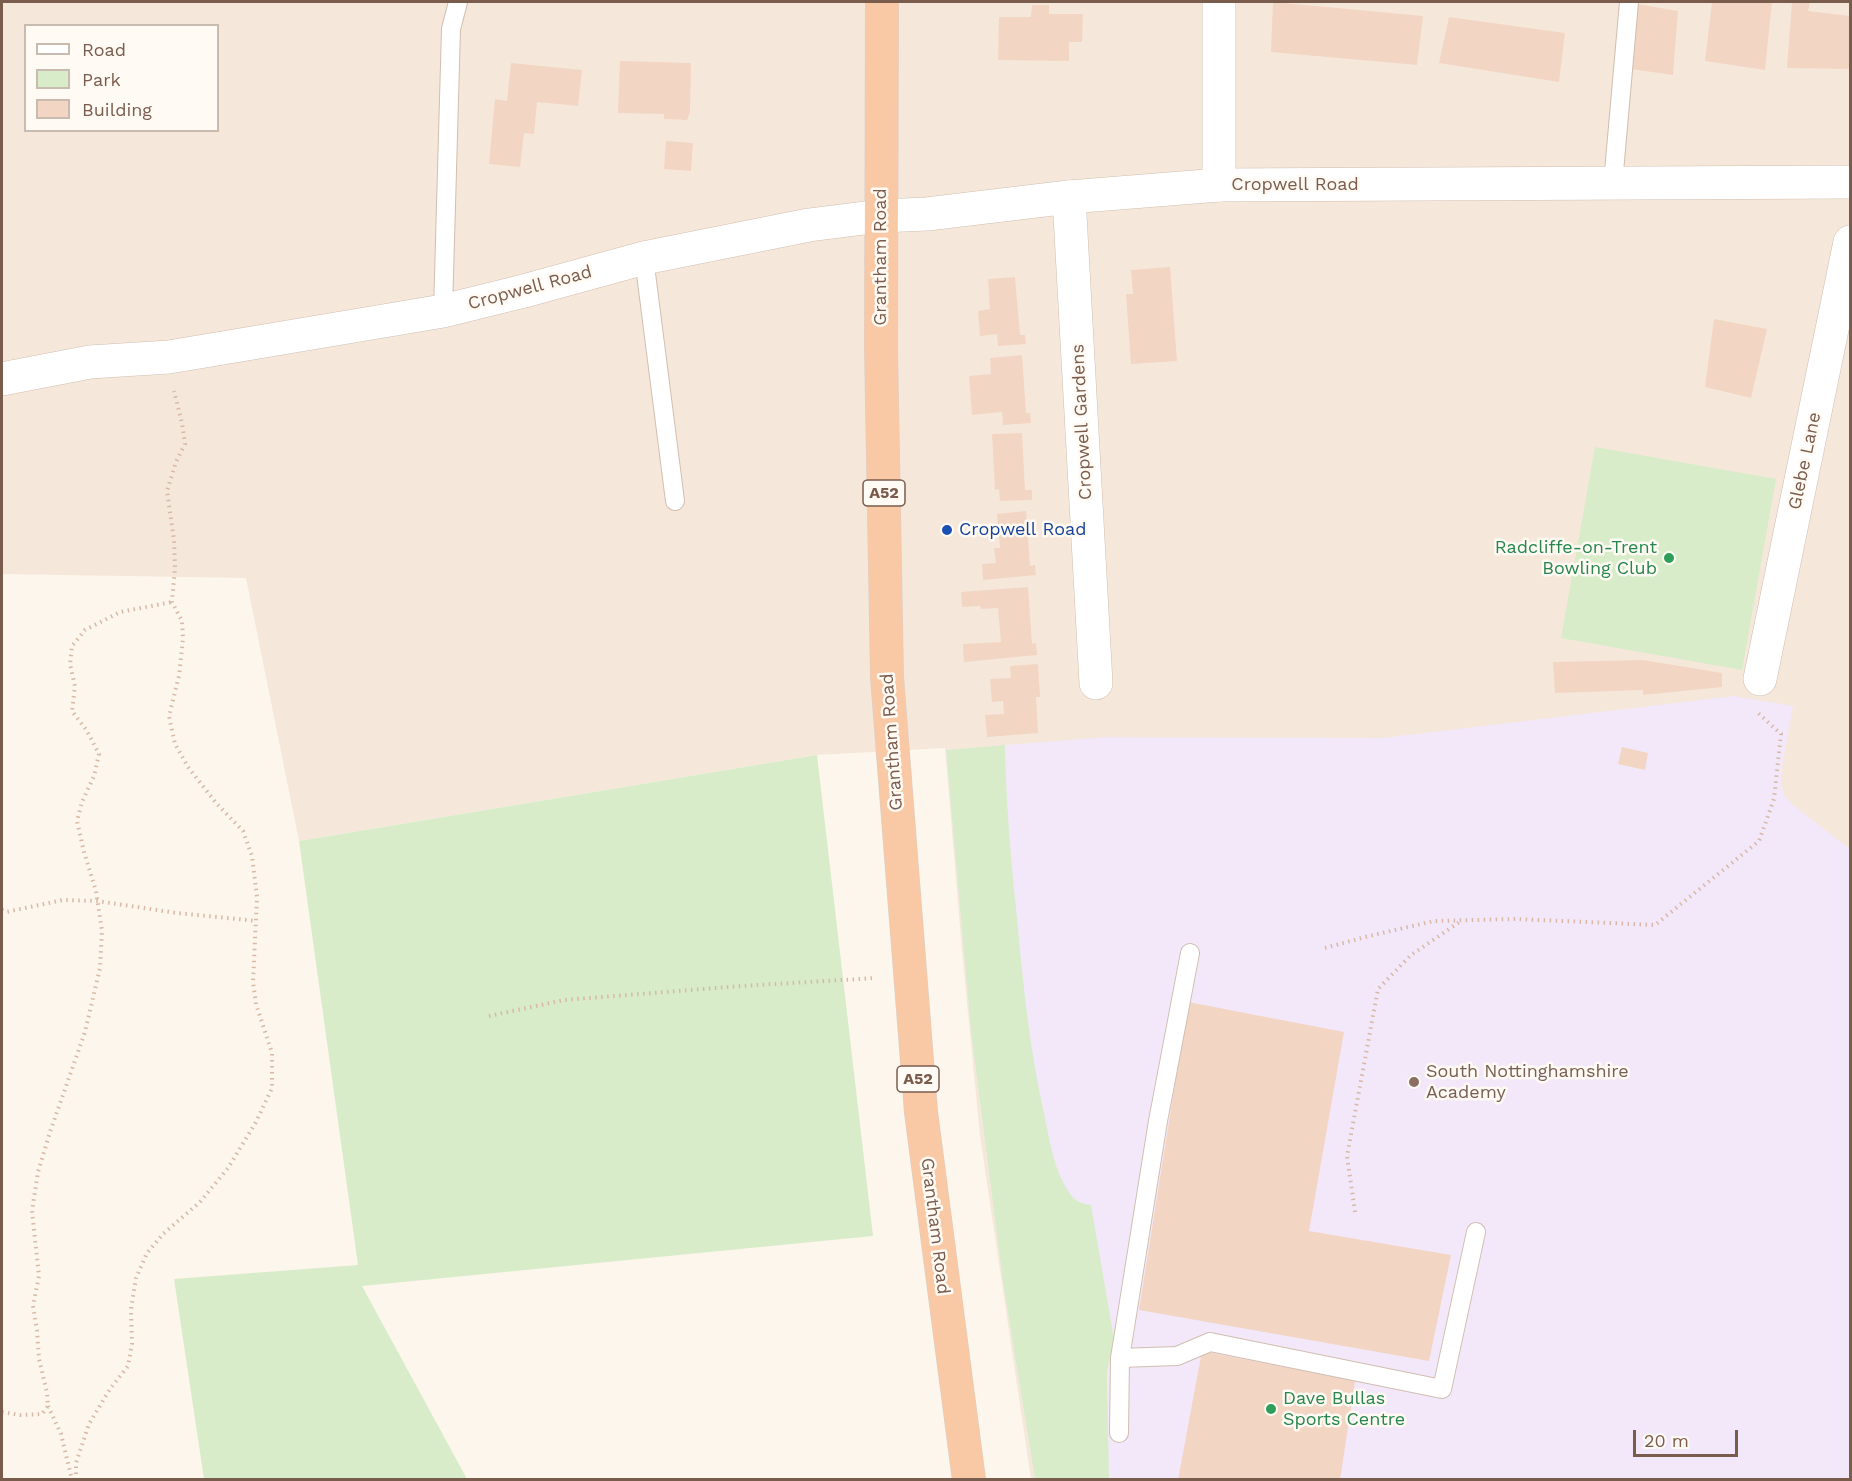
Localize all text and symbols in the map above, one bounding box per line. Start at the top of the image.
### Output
legend [24,24,219,132]
text: Road [82,39,126,60]
text: Park [82,69,121,90]
text: Building [82,99,152,120]
street label: Cropwell Road [1231,174,1359,196]
street label: Grantham Road [870,188,892,326]
street label: Cropwell Road [466,261,594,315]
street label: Cropwell Gardens [1067,344,1097,500]
street label: Glebe Lane [1784,410,1826,512]
road number: A52 [863,480,905,506]
place label: Cropwell Road [959,519,1086,541]
marker: Cropwell Road [940,523,954,537]
place label: Radcliffe-on-Trent Bowling Club [1495,537,1657,580]
marker: Radcliffe-on-Trent Bowling Club [1662,551,1676,565]
street label: Grantham Road [876,673,908,811]
place label: South Nottinghamshire Academy [1426,1061,1629,1104]
road number: A52 [897,1066,939,1092]
marker: South Nottinghamshire Academy [1407,1075,1421,1089]
street label: Grantham Road [916,1156,954,1296]
place label: Dave Bullas Sports Centre [1283,1388,1405,1430]
marker: Dave Bullas Sports Centre [1264,1402,1278,1416]
scale bar [1636,1418,1741,1456]
text: 20 m [1644,1430,1689,1451]

